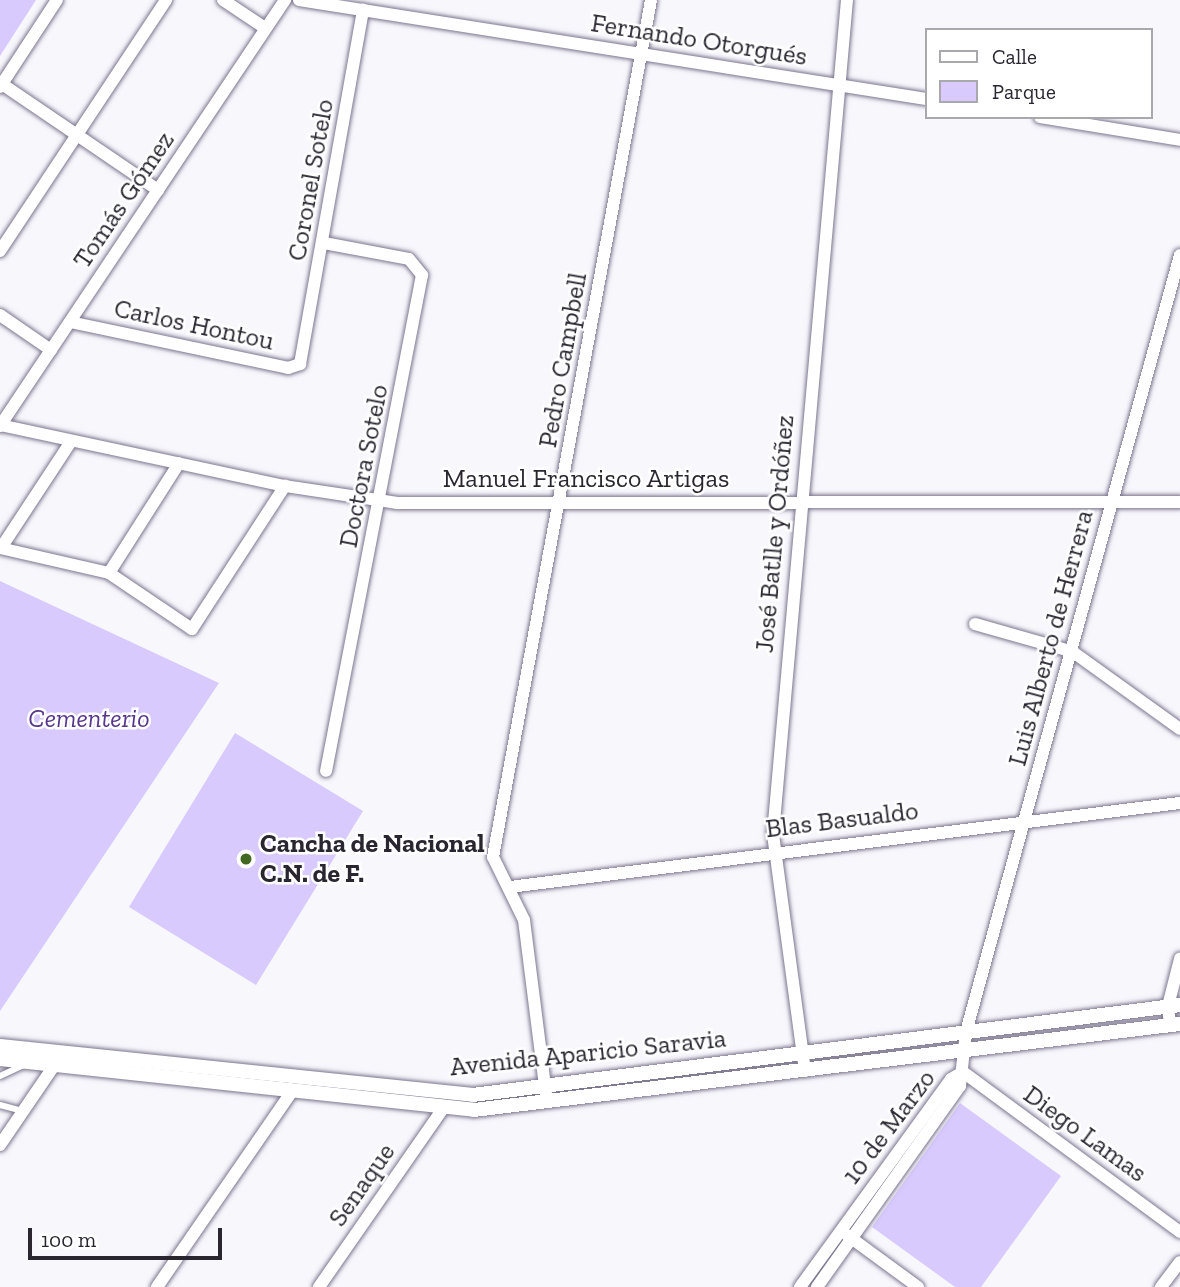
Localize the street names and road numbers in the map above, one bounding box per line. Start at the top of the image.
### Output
street label: Fernando Otorgués [589,8,809,72]
street label: Coronel Sotelo [281,97,341,263]
street label: Tomás Gómez [67,126,181,274]
street label: Pedro Campbell [532,270,594,450]
street label: Carlos Hontou [111,293,277,357]
street label: Doctora Sotelo [333,382,395,550]
street label: José Batlle y Ordóñez [749,413,801,655]
street label: Manuel Francisco Artigas [442,463,730,495]
street label: Luis Alberto de Herrera [1002,506,1100,770]
street label: Blas Basualdo [764,795,920,845]
street label: Avenida Aparicio Saravia [448,1023,728,1083]
street label: 10 de Marzo [836,1064,942,1190]
street label: Diego Lamas [1017,1079,1153,1189]
street label: Senaque [322,1137,402,1233]

